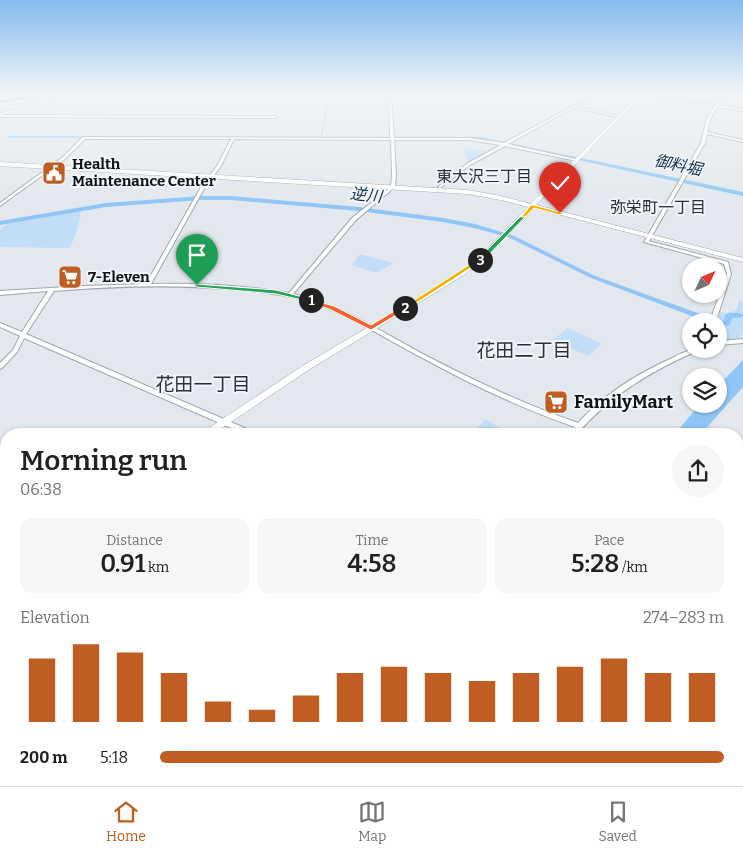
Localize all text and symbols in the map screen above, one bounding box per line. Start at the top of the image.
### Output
water label: 御料堀 [653,151,706,180]
place label: Health Maintenance Center [72,155,216,190]
public building icon: Health Maintenance Center [41,160,67,186]
pin [539,162,581,213]
district label: 東大沢三丁目 [436,167,532,186]
icon: check [546,169,574,197]
water label: 逆川 [349,184,385,206]
district label: 弥栄町一丁目 [610,198,706,217]
pin [176,234,218,285]
icon: arrive [183,241,211,269]
pin: 3 [468,248,492,272]
text: 3 [476,252,485,269]
north arrow [682,258,728,302]
map controls [682,258,727,413]
supermarket icon: 7-Eleven [57,264,83,290]
place label: 7-Eleven [88,268,150,286]
pin: 1 [298,288,324,312]
text: 1 [308,292,315,309]
pin: 2 [392,296,418,320]
text: 2 [402,300,409,317]
button: locate [682,313,727,358]
district label: 花田二丁目 [476,339,572,362]
button: layers [682,368,727,413]
district label: 花田一丁目 [155,373,251,396]
supermarket icon: FamilyMart [543,389,569,415]
place label: FamilyMart [574,391,673,413]
text: Morning run [20,444,187,477]
button: share [672,445,724,497]
text: 06:38 [20,480,62,499]
text: Distance [106,532,163,549]
text: Time [355,532,389,549]
text: Pace [594,532,624,549]
text: 0.91 [100,549,145,579]
text: 4:58 [347,549,397,579]
text: 5:28 [571,549,619,579]
text: km [145,559,169,576]
text: /km [619,559,648,576]
text: Elevation [20,608,90,627]
text: 274–283 m [643,608,724,627]
text: 200 m [20,748,67,767]
text: 5:18 [100,748,128,767]
tab: Home [106,798,146,845]
tab: Map [358,798,386,845]
tab: Saved [598,798,637,845]

